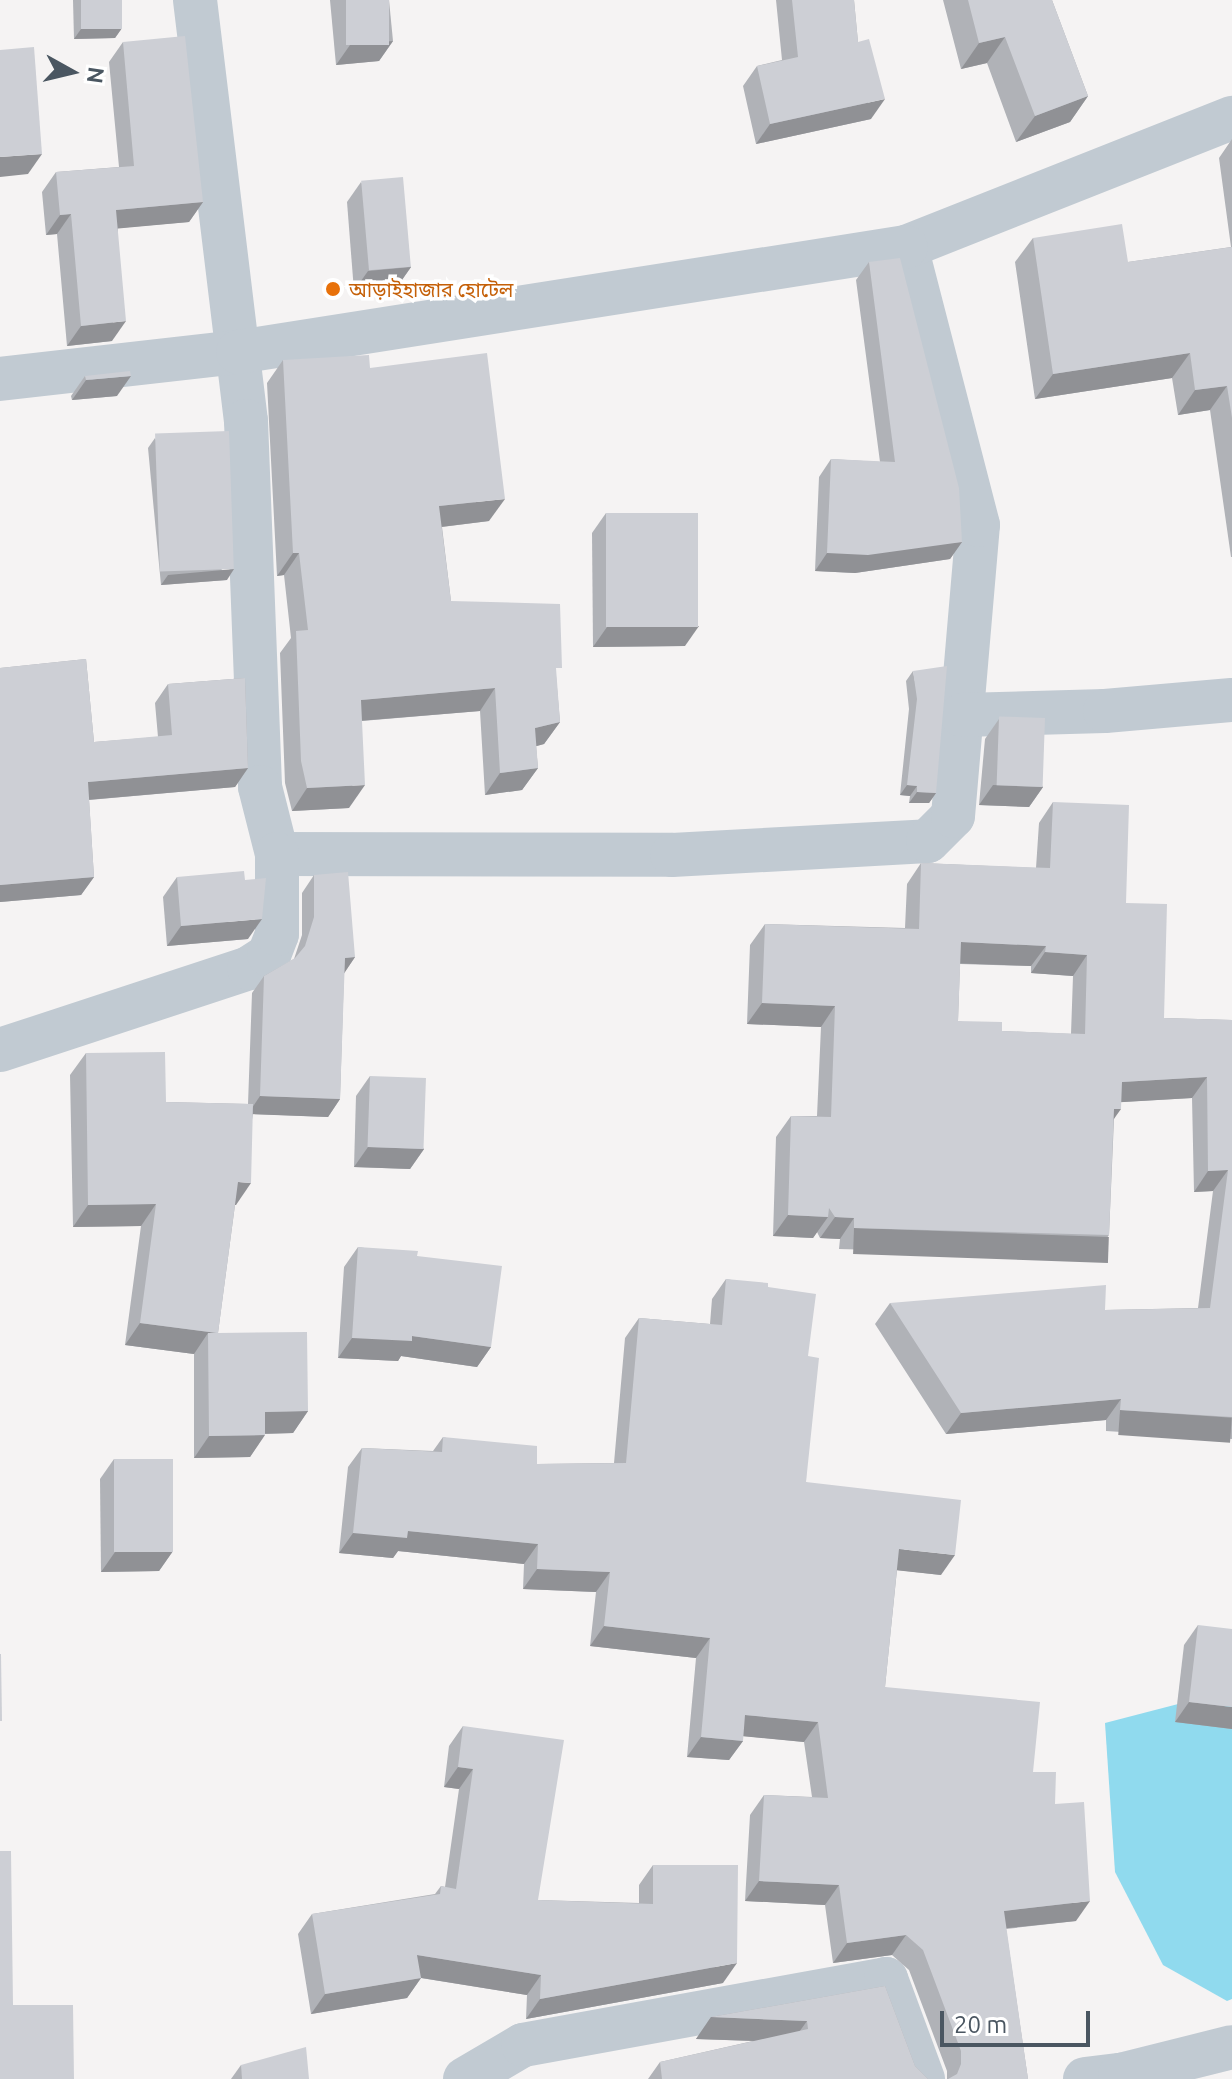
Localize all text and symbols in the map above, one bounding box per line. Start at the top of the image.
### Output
north arrow [32,32,112,112]
text: N [83,66,110,85]
place label: আড়াইহাজার হোটেল [349,277,513,301]
marker: আড়াইহাজার হোটেল [324,280,342,298]
scale bar [944,1995,1094,2045]
text: 20 m [954,2011,1007,2038]

